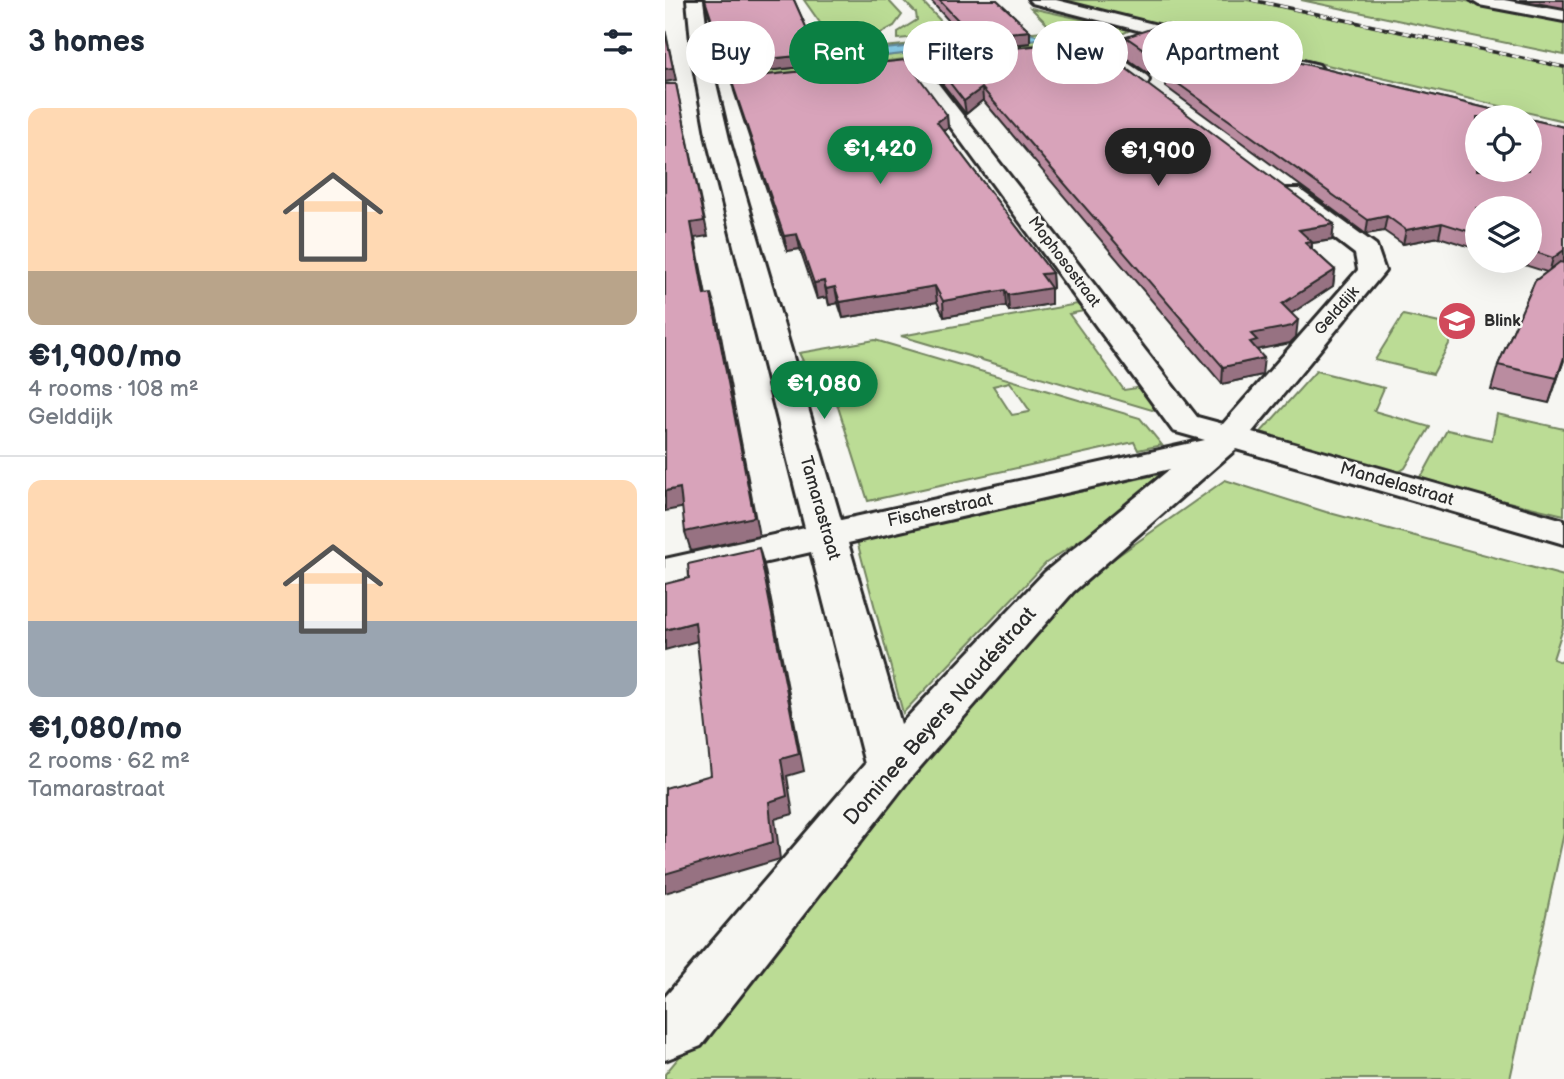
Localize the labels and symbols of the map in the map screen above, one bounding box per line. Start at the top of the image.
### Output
pin: €1,420 [823,127,937,186]
pin: €1,900 [1101,128,1215,188]
street label: Mophosostraat [1024,213,1104,311]
street label: Gelddijk [1311,283,1364,339]
school or university icon: Blink [1436,300,1478,342]
place label: Blink [1484,312,1521,331]
pin: €1,080 [767,362,881,421]
street label: Tamarastraat [795,454,845,563]
street label: Mandelastraat [1338,458,1457,510]
street label: Fischerstraat [885,489,995,531]
street label: Dominee Beyers Naudéstraat [838,601,1042,830]

